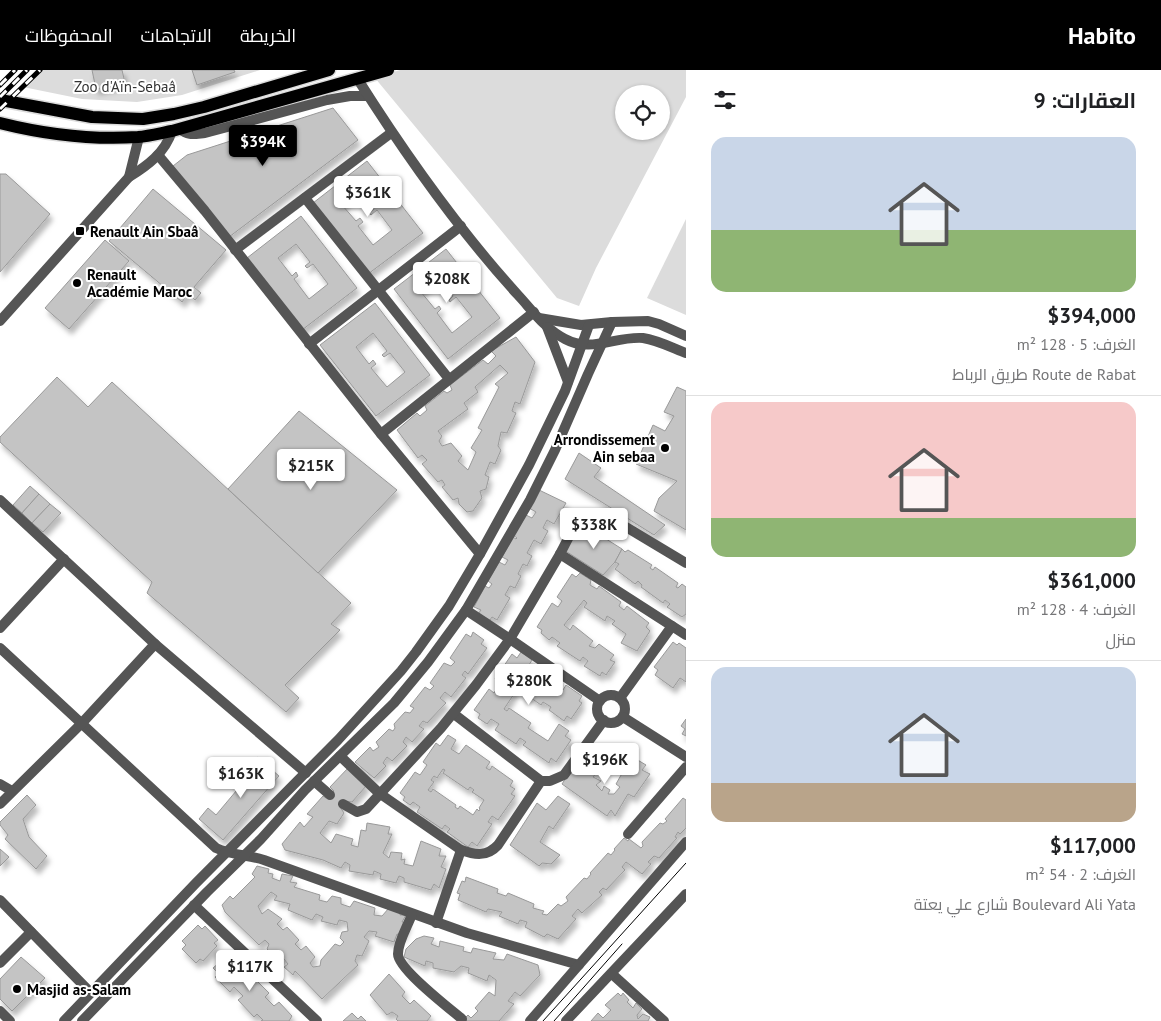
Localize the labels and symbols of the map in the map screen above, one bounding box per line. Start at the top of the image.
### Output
park label: Zoo d'Aïn-Sebaâ [74,77,176,96]
pin: $394K [228,124,298,167]
pin: $361K [333,176,403,218]
place label: Renault Ain Sbaâ [90,222,198,241]
marker: Renault Ain Sbaâ [74,225,86,237]
pin: $208K [412,262,482,304]
place label: Renault Académie Maroc [87,265,193,301]
marker: Renault Académie Maroc [71,277,83,289]
place label: Arrondissement Ain sebaa [554,430,656,466]
marker: Arrondissement Ain sebaa [659,442,671,454]
pin: $215K [276,448,346,491]
pin: $338K [559,508,629,550]
pin: $280K [494,664,564,706]
pin: $196K [570,742,640,785]
pin: $163K [206,756,276,799]
pin: $117K [215,950,285,992]
place label: Masjid as-Salam [27,980,131,999]
marker: Masjid as-Salam [11,983,23,995]

